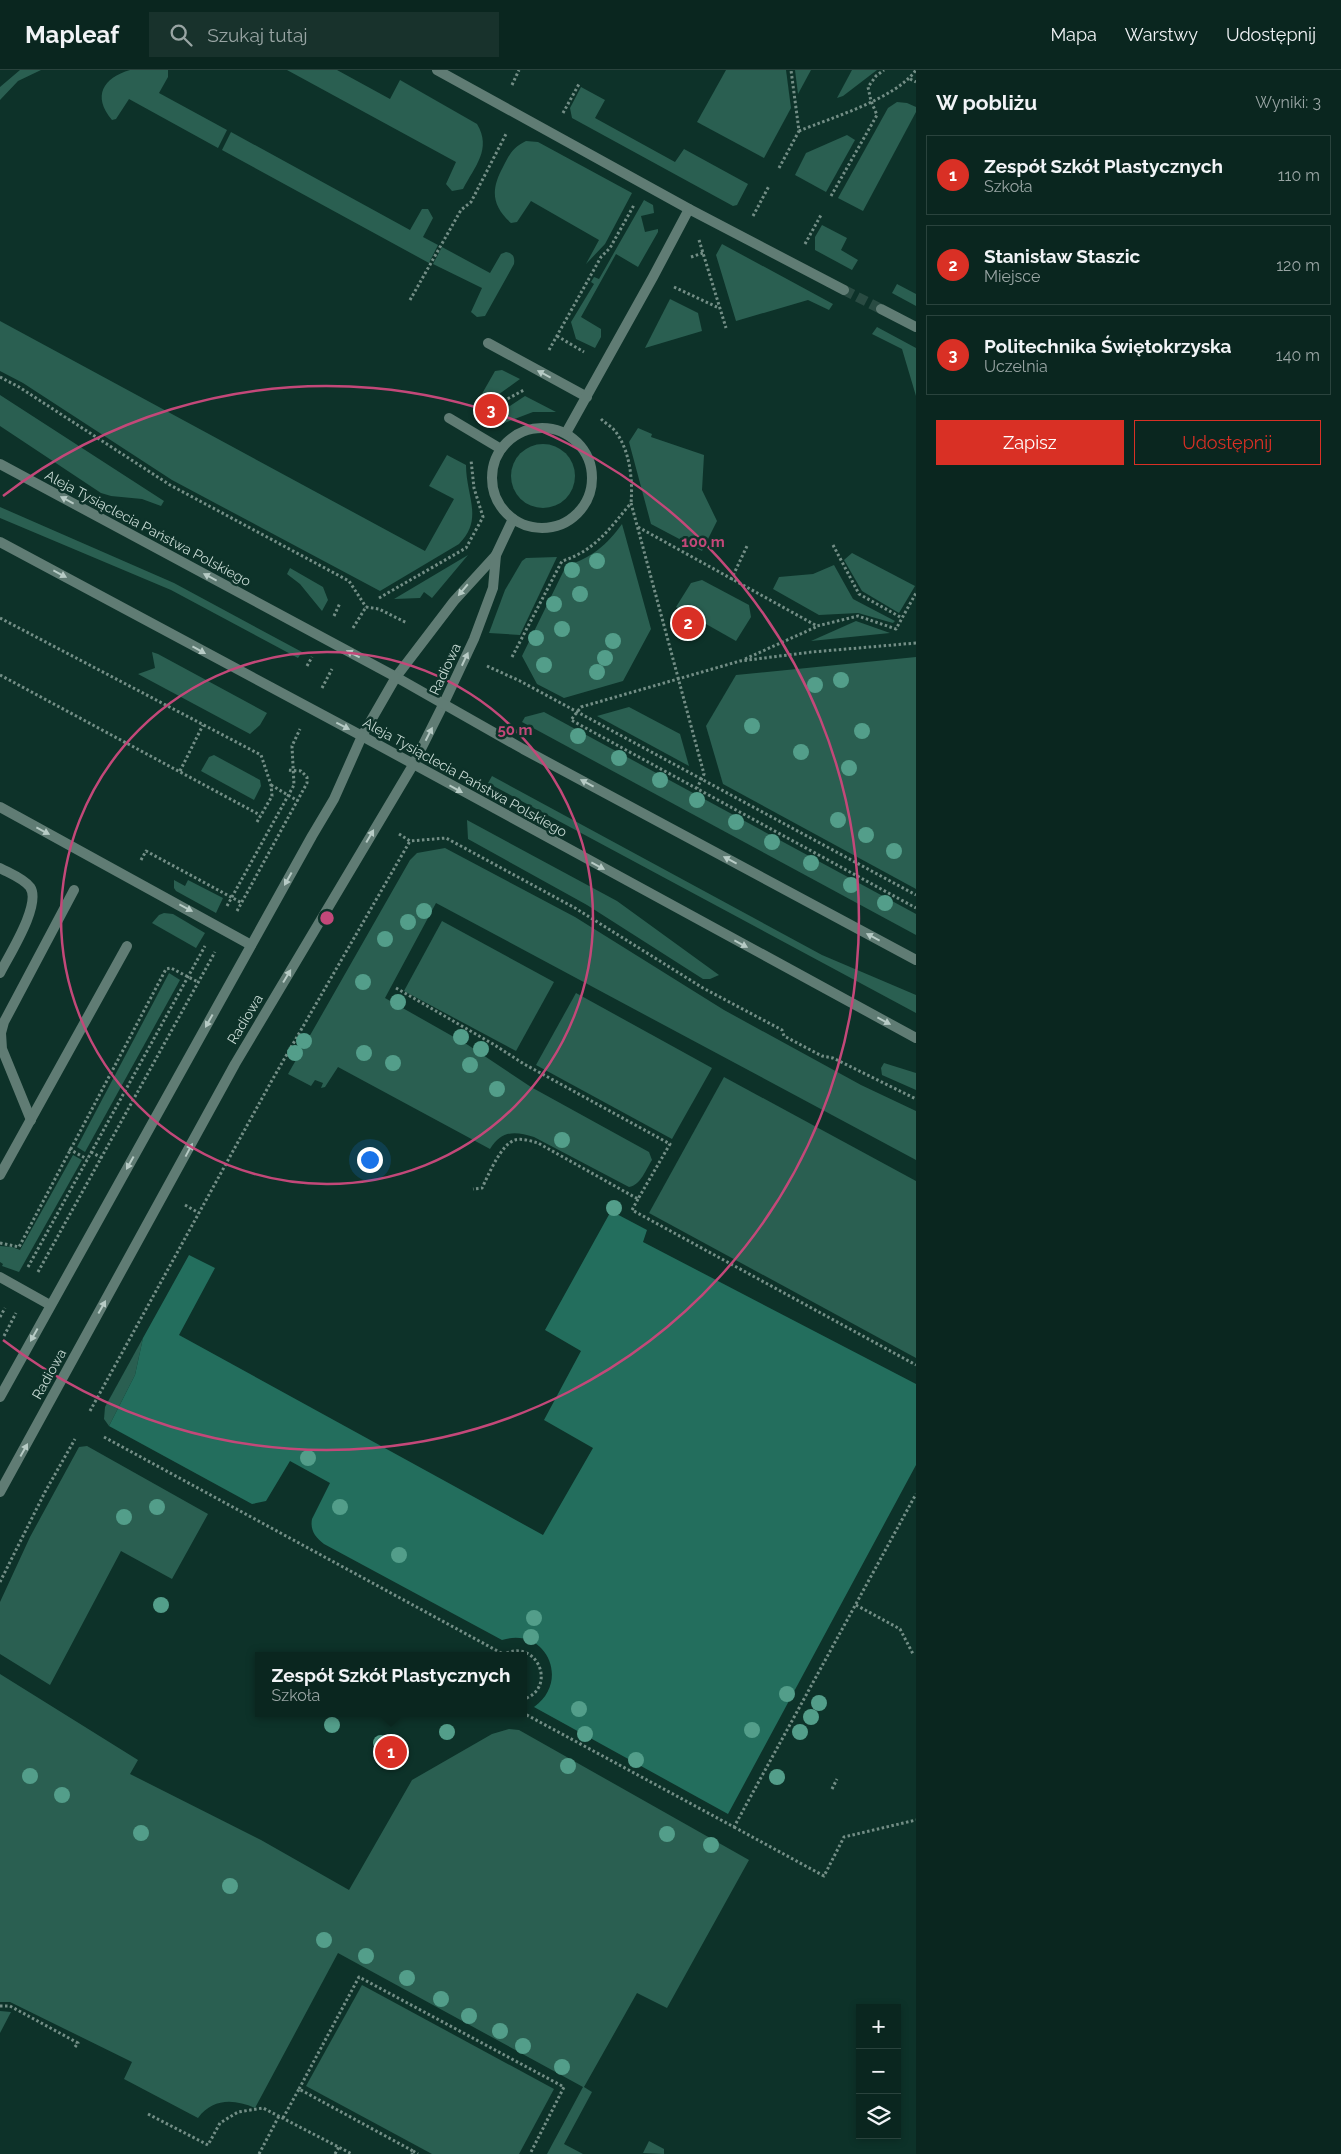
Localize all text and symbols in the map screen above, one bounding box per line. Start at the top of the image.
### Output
search box [149,12,499,57]
text: Mapleaf [25,20,119,49]
icon: search [167,21,195,49]
text: Szukaj tutaj [207,24,308,46]
text: Mapa [1050,24,1097,45]
text: Warstwy [1125,24,1198,45]
text: Udostępnij [1226,24,1316,45]
text: W pobliżu [936,90,1037,115]
text: Wyniki: 3 [1255,93,1321,112]
text: Zespół Szkół Plastycznych [984,155,1223,177]
text: 1 [949,166,957,185]
text: 110 m [1278,166,1320,185]
text: Szkoła [984,177,1033,196]
text: Stanisław Staszic [984,245,1140,267]
text: 2 [948,256,958,275]
text: 120 m [1276,256,1320,275]
text: Miejsce [984,267,1040,286]
text: Politechnika Świętokrzyska [984,335,1231,357]
text: 3 [949,346,957,365]
text: 140 m [1276,346,1320,365]
text: Uczelnia [984,357,1048,376]
one-way arrow [537,370,552,378]
pin: 3 [475,391,507,429]
button: Zapisz [936,420,1124,465]
button: Udostępnij [1134,420,1321,465]
street label: Aleja Tysiąclecia Państwa Polskiego [42,467,254,589]
one-way arrow [59,496,74,504]
text: 100 m [681,533,725,551]
one-way arrow [52,570,67,578]
one-way arrow [202,573,217,581]
one-way arrow [457,584,468,597]
pin: 2 [672,604,704,642]
street label: Radiowa [426,641,464,697]
one-way arrow [193,645,206,654]
one-way arrow [346,650,360,658]
one-way arrow [461,652,469,666]
street label: Aleja Tysiąclecia Państwa Polskiego [360,714,570,840]
text: 50 m [497,721,533,739]
one-way arrow [336,722,350,730]
one-way arrow [425,727,433,741]
one-way arrow [580,779,594,787]
one-way arrow [449,784,462,793]
one-way arrow [36,826,50,835]
one-way arrow [365,829,374,843]
one-way arrow [723,856,737,864]
one-way arrow [591,862,606,870]
one-way arrow [284,872,292,886]
one-way arrow [178,904,193,912]
centre of rings [318,909,336,927]
one-way arrow [866,933,880,941]
one-way arrow [734,939,748,948]
one-way arrow [283,969,291,983]
street label: Radiowa [224,991,266,1047]
one-way arrow [205,1014,213,1028]
one-way arrow [877,1017,891,1025]
one-way arrow [184,1143,193,1156]
your location [357,1147,383,1173]
one-way arrow [126,1156,134,1170]
one-way arrow [98,1300,106,1315]
one-way arrow [29,1329,38,1342]
street label: Radiowa [29,1346,69,1402]
one-way arrow [19,1443,28,1456]
popup [255,1652,527,1717]
text: Zespół Szkół Plastycznych [272,1664,510,1686]
text: Szkoła [272,1686,320,1705]
pin: 1 [375,1733,407,1771]
map controls [856,2004,901,2139]
button: + [856,2004,901,2049]
button: − [856,2049,901,2094]
button: layers [856,2094,901,2139]

